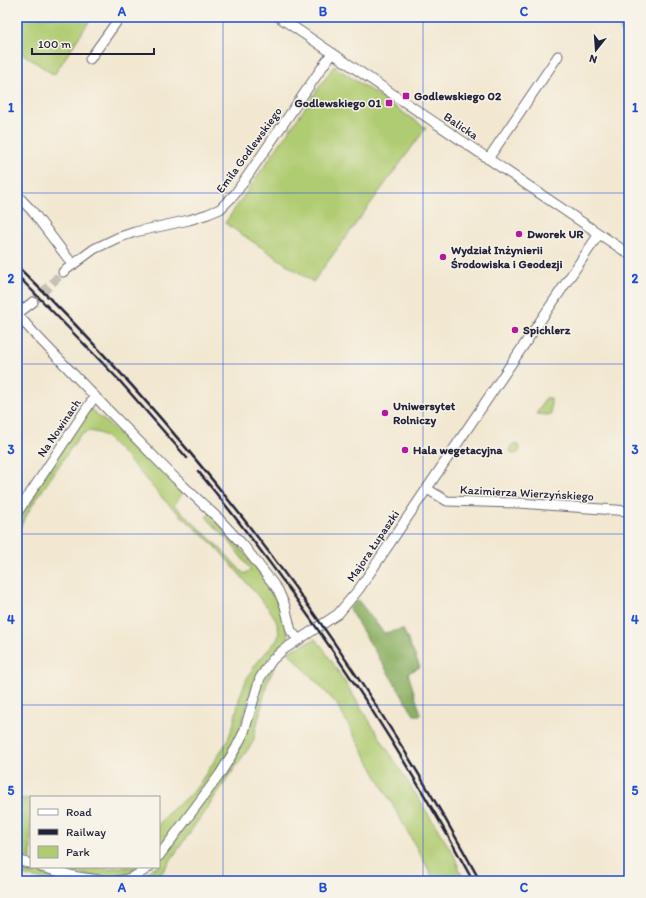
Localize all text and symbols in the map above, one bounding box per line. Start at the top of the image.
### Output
text: A [117,4,127,19]
text: B [319,4,328,19]
text: C [520,4,529,19]
scale bar [32,30,154,56]
north arrow [576,30,616,70]
text: 100 m [38,37,71,51]
text: N [588,52,599,66]
place label: Godlewskiego 02 [414,89,502,104]
marker: Godlewskiego 02 [401,91,411,101]
place label: Godlewskiego 01 [295,96,381,111]
marker: Godlewskiego 01 [384,98,394,108]
text: 1 [8,100,14,115]
text: 1 [632,100,638,115]
street label: Emila Godlewskiego [213,104,285,196]
street label: Balicka [441,109,481,143]
place label: Dworek UR [527,227,584,241]
marker: Dworek UR [514,229,524,239]
place label: Wydział Inżynierii Środowiska i Geodezji [451,243,563,272]
marker: Wydział Inżynierii Środowiska i Geodezji [438,252,448,262]
text: 2 [8,271,15,286]
text: 2 [632,271,639,286]
place label: Spichlerz [523,323,571,338]
marker: Spichlerz [510,325,520,335]
street label: Na Nowinach [34,396,84,460]
place label: Uniwersytet Rolniczy [393,399,456,428]
marker: Uniwersytet Rolniczy [380,408,390,418]
text: 3 [7,442,15,457]
text: 3 [631,442,639,457]
place label: Hala wegetacyjna [413,443,503,458]
marker: Hala wegetacyjna [400,445,410,455]
street label: Kazimierza Wierzyńskiego [460,483,594,503]
street label: Majora Łupaszki [344,508,402,584]
text: 4 [7,612,15,627]
text: 4 [631,612,639,627]
text: 5 [8,783,15,798]
text: 5 [632,783,639,798]
legend [30,796,160,868]
text: Road [66,805,92,819]
text: Railway [66,825,106,839]
text: Park [66,845,90,859]
text: A [117,880,127,895]
text: B [319,880,328,895]
text: C [520,880,529,895]

